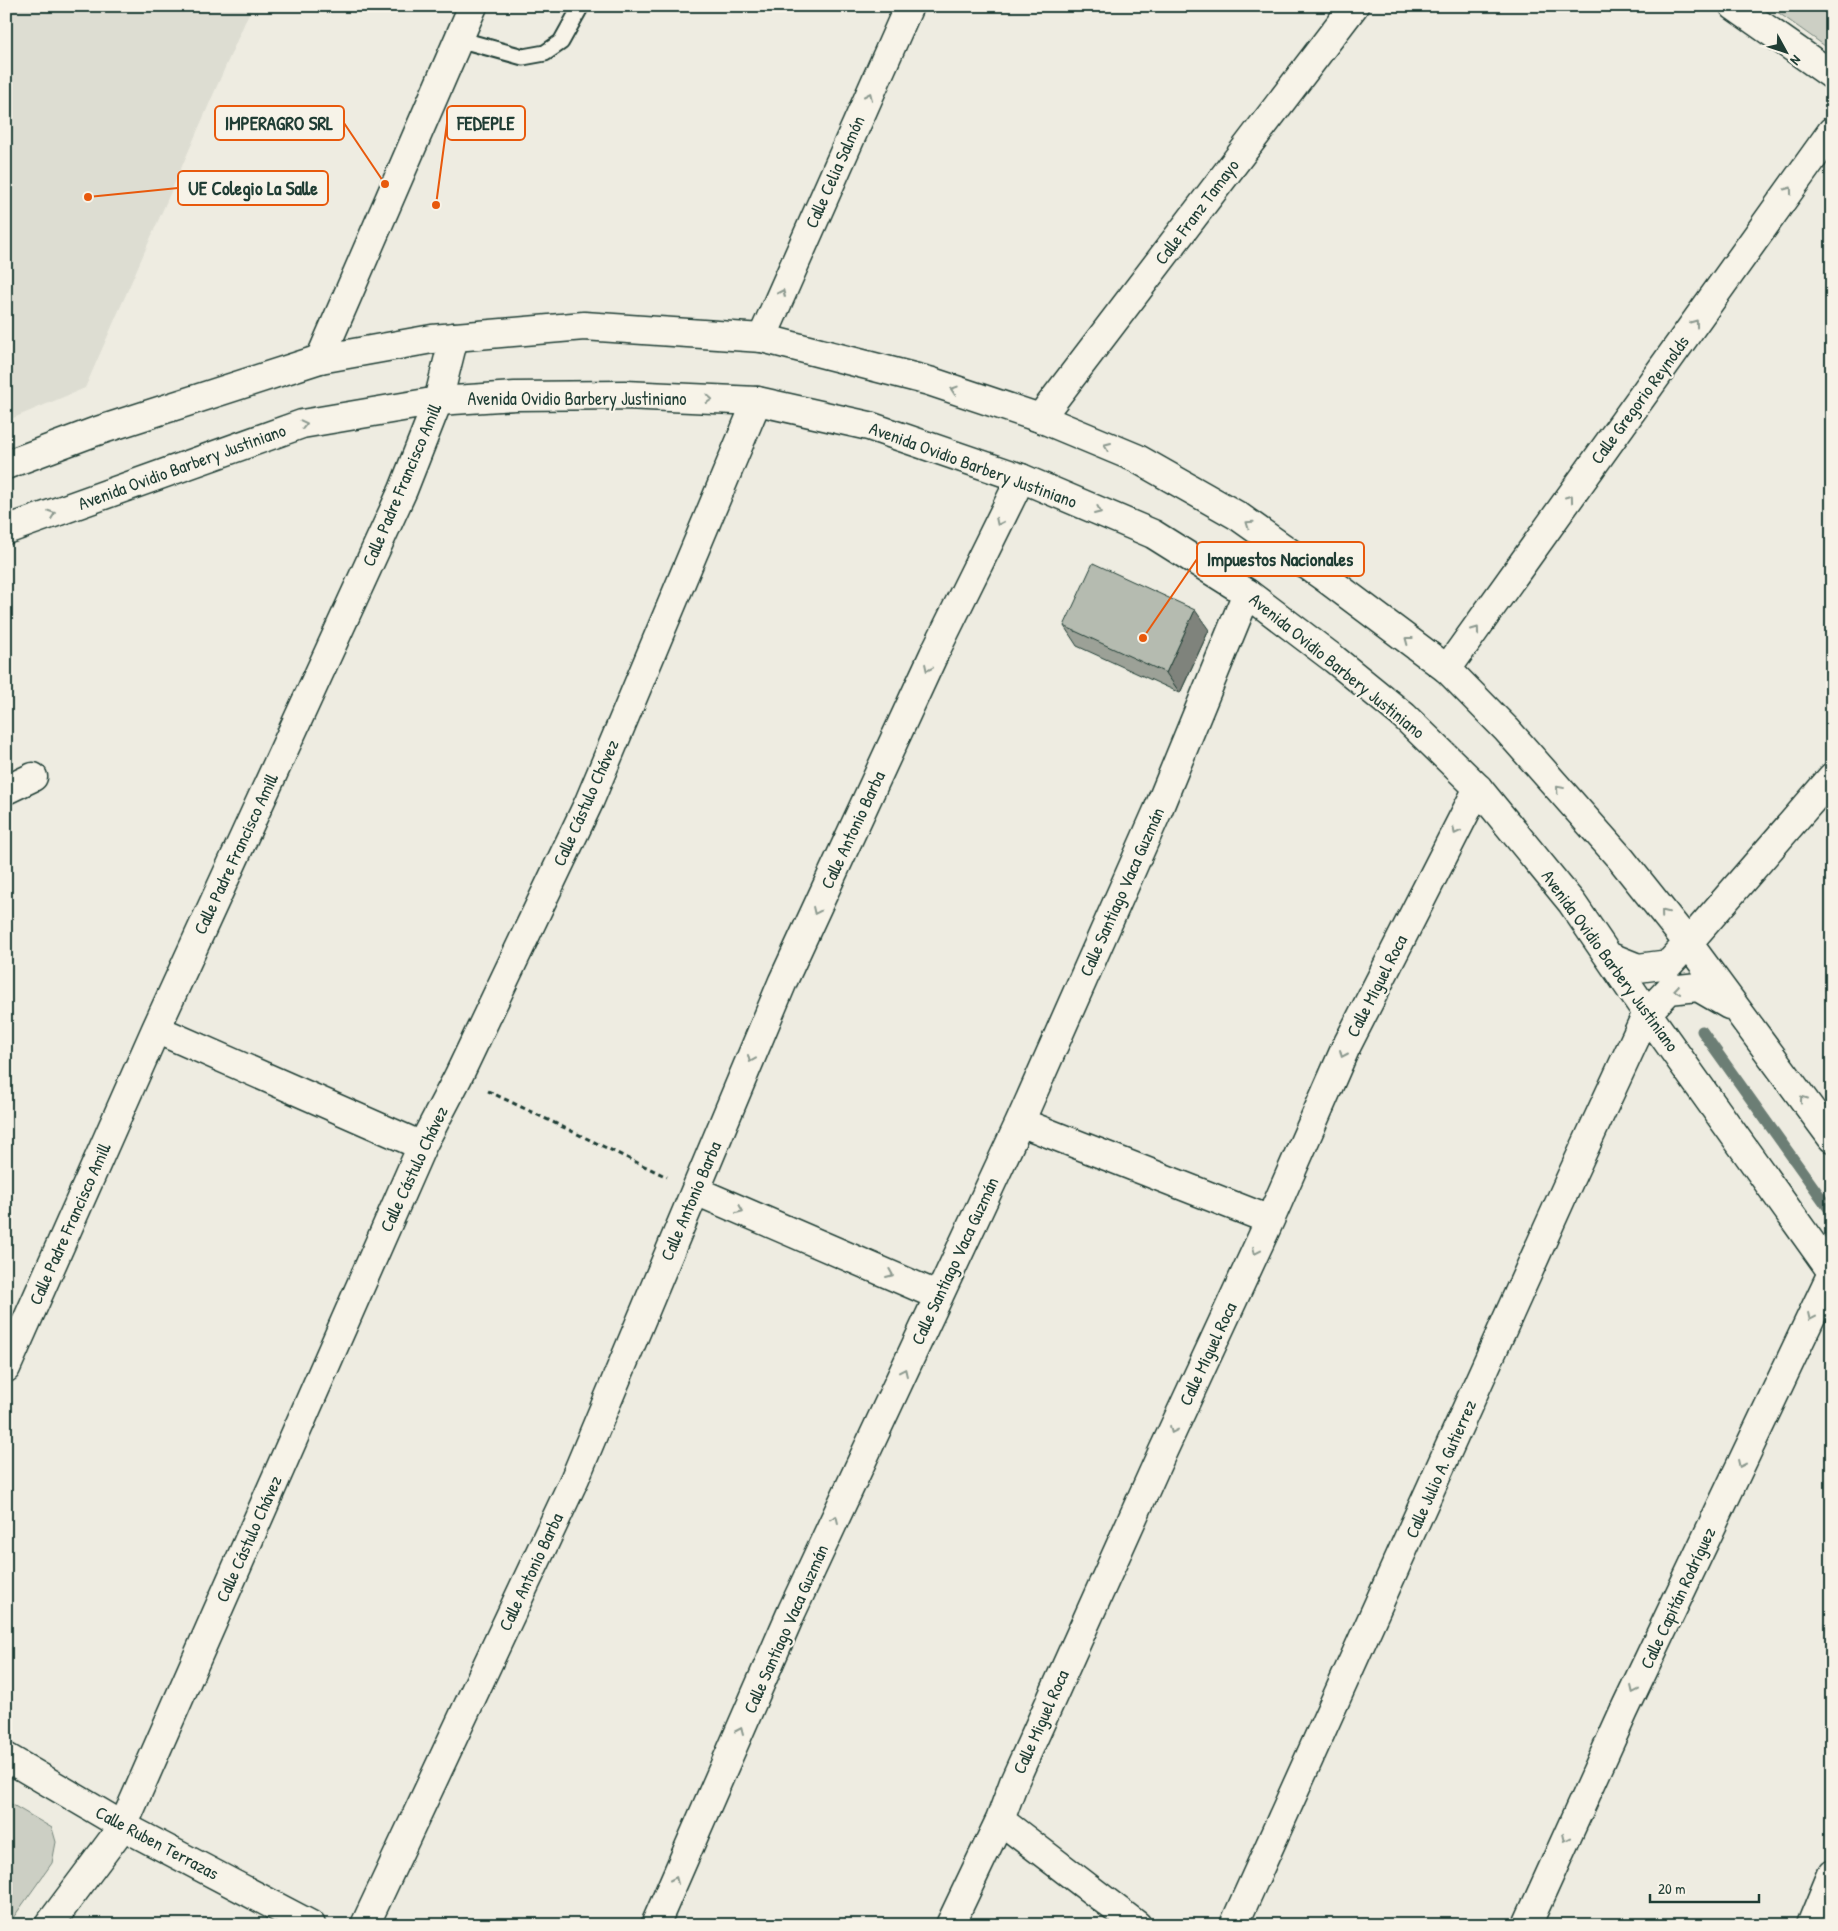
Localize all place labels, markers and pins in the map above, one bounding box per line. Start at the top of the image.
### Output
callout: IMPERAGRO SRL [215,106,344,140]
callout: FEDEPLE [447,106,525,140]
callout: UE Colegio La Salle [178,171,328,205]
callout: Impuestos Nacionales [1197,542,1364,576]

